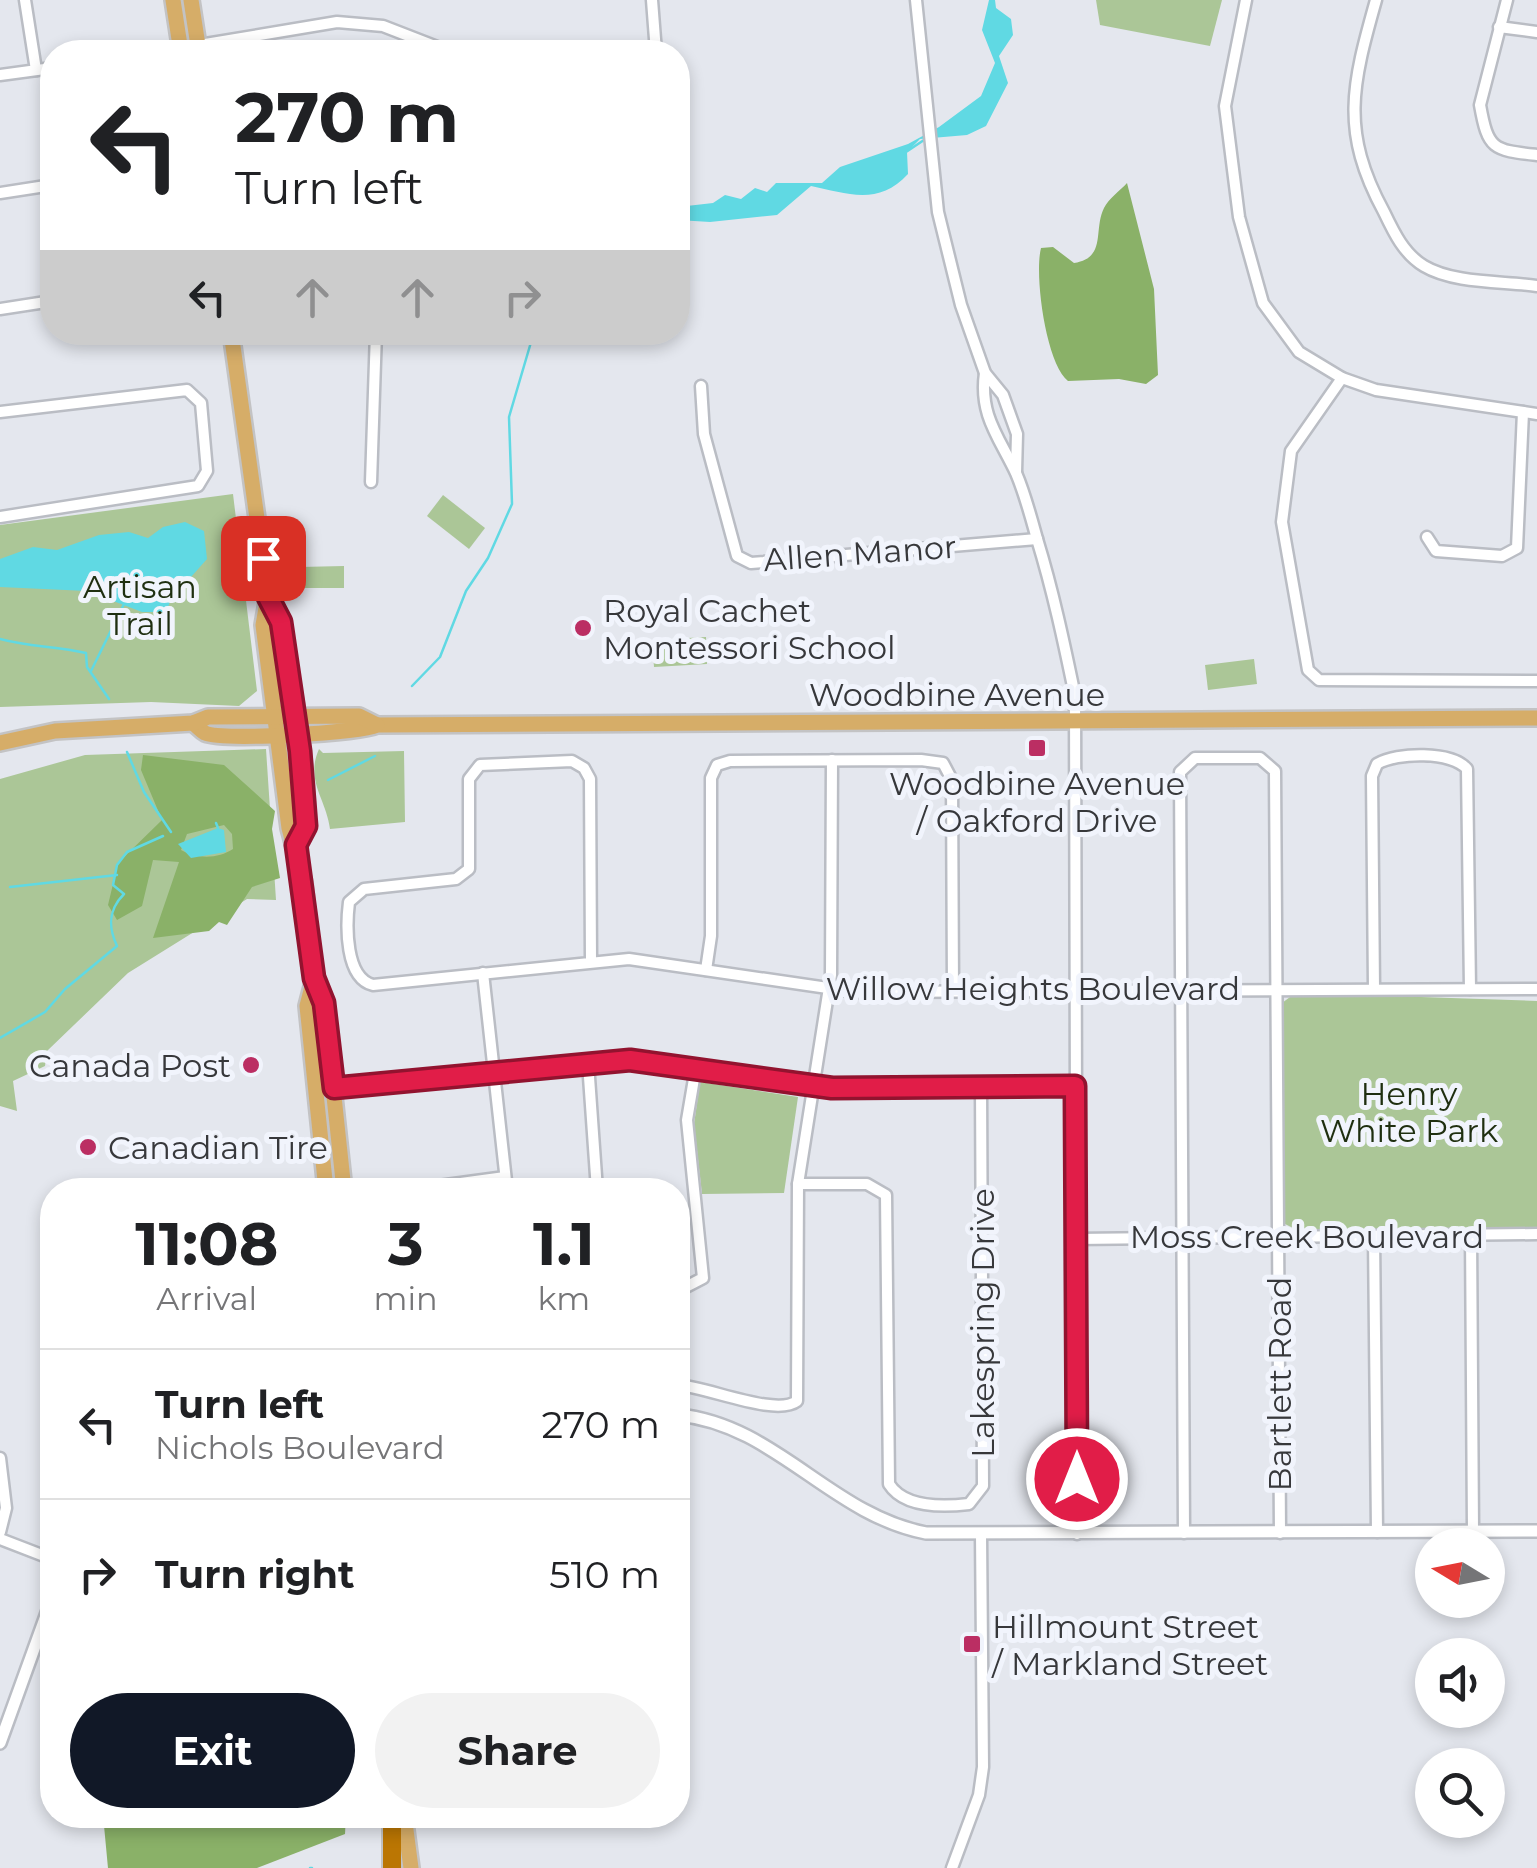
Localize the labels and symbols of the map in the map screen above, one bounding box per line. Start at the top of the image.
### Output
pin [221,516,306,601]
street label: Allen Manor [762,527,958,579]
park label: Artisan Trail [83,567,197,643]
place label: Royal Cachet Montessori School [603,591,896,667]
marker: Royal Cachet Montessori School [572,617,594,639]
street label: Woodbine Avenue [809,675,1105,714]
marker: Woodbine Avenue / Oakford Drive [1026,737,1048,759]
place label: Woodbine Avenue / Oakford Drive [889,764,1185,840]
street label: Willow Heights Boulevard [826,969,1240,1008]
place label: Canada Post [29,1046,231,1085]
marker: Canada Post [240,1054,262,1076]
park label: Henry White Park [1320,1074,1498,1150]
place label: Canadian Tire [108,1128,328,1167]
marker: Canadian Tire [77,1136,99,1158]
street label: Lakespring Drive [963,1188,1002,1458]
street label: Moss Creek Boulevard [1130,1217,1484,1256]
street label: Bartlett Road [1260,1277,1299,1491]
position arrow [1025,1427,1129,1531]
north arrow [1415,1528,1505,1618]
place label: Hillmount Street / Markland Street [991,1607,1268,1683]
marker: Hillmount Street / Markland Street [961,1633,983,1655]

